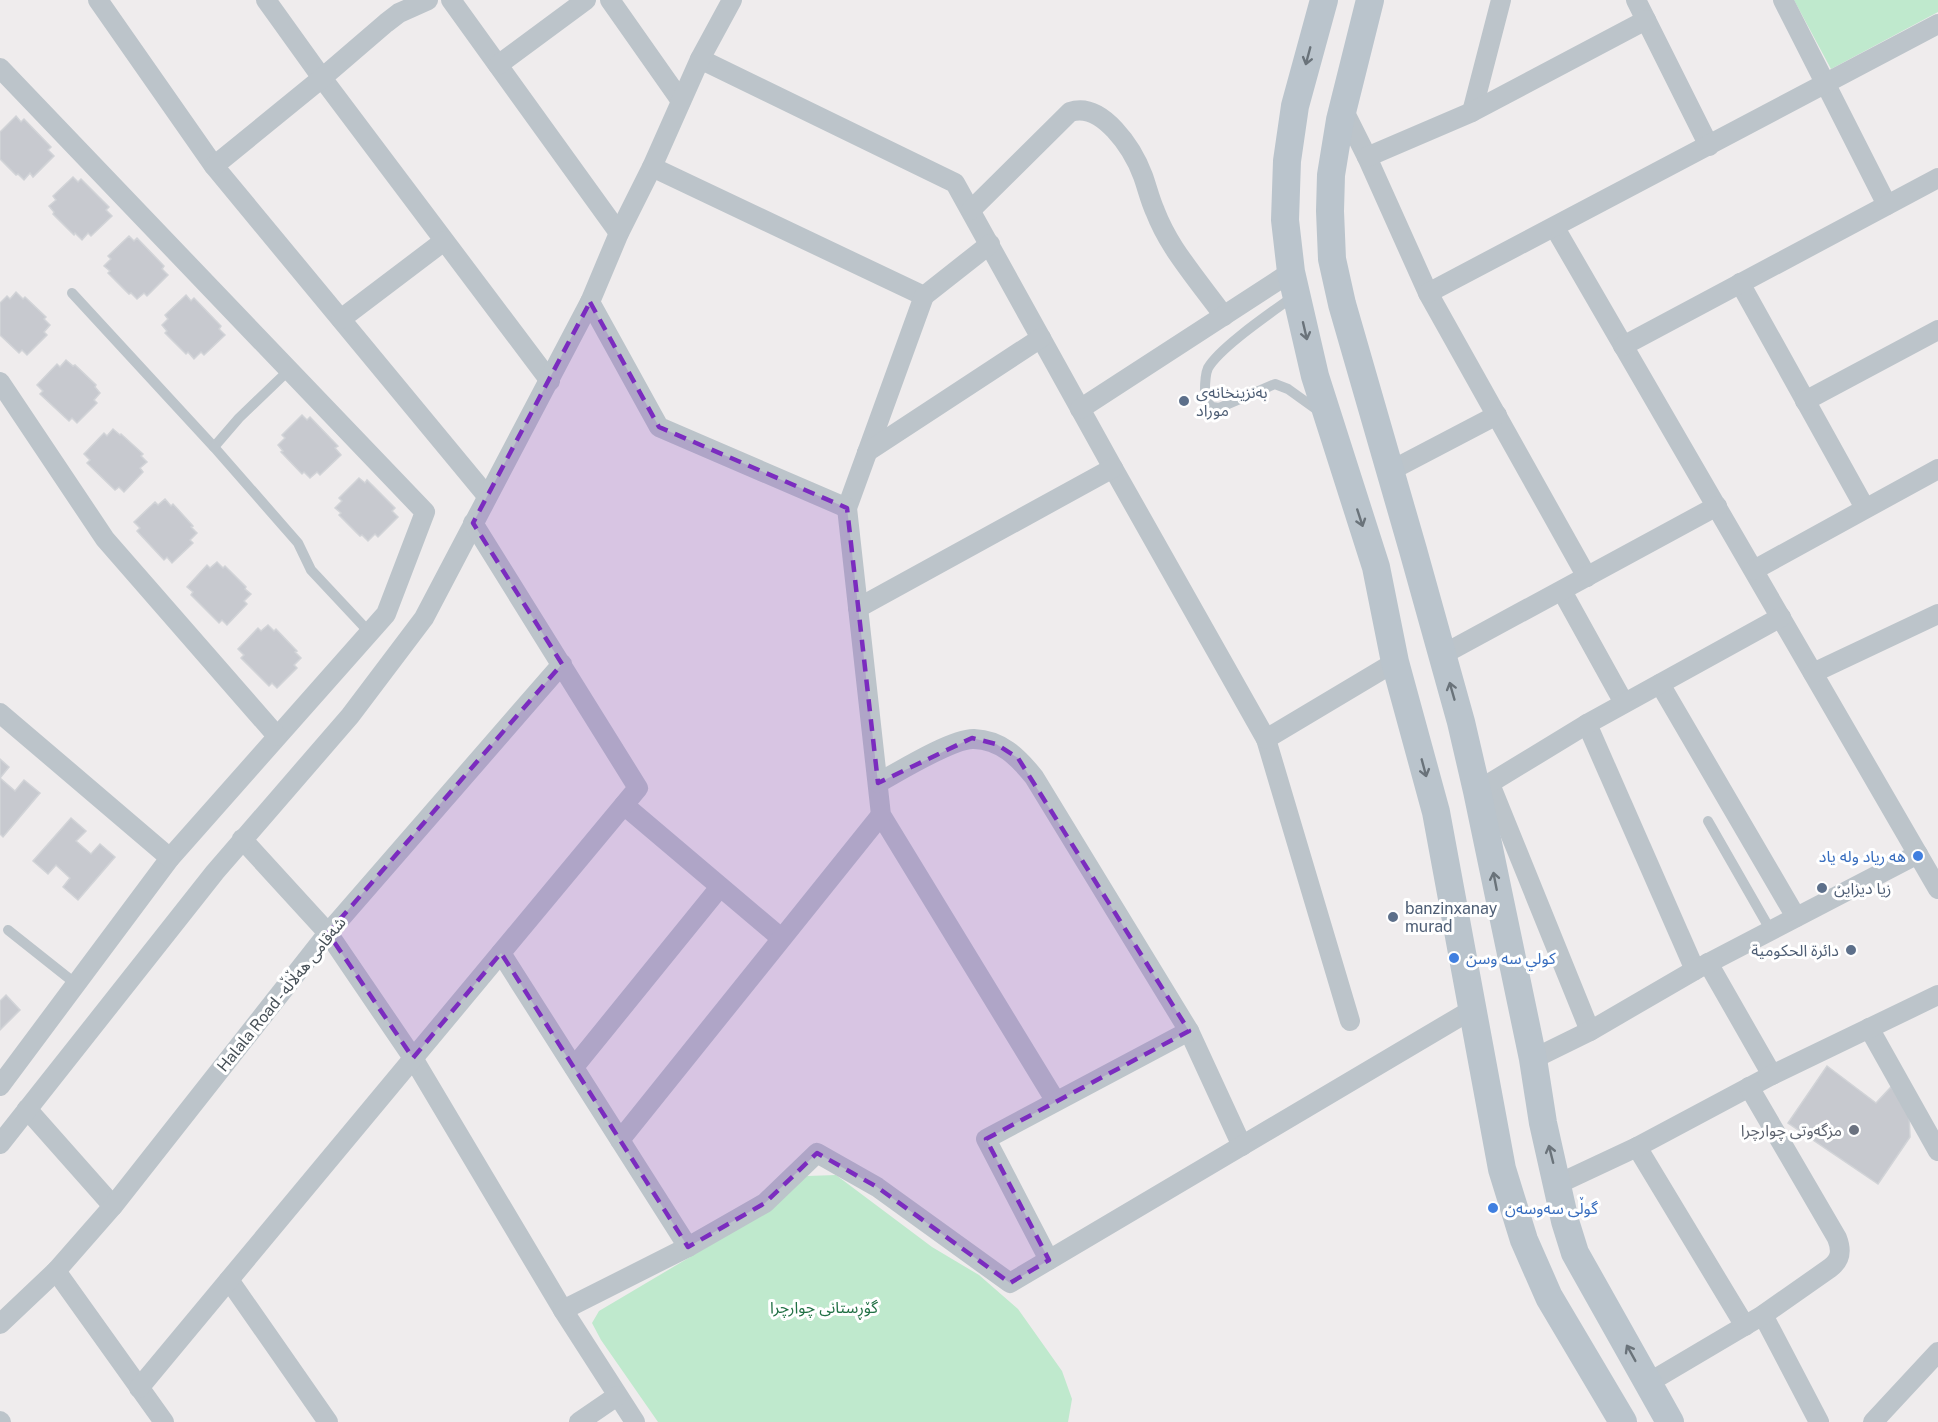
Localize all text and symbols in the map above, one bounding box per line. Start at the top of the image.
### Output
one-way arrow [1302,47,1314,66]
one-way arrow [1299,321,1311,340]
place label: بەنزینخانەی موراد [1196,383,1268,420]
marker: بەنزینخانەی موراد [1177,394,1191,408]
one-way arrow [1355,508,1366,527]
one-way arrow [1446,682,1457,701]
one-way arrow [1419,758,1430,777]
place label: هه رياد وله ياد [1819,847,1906,866]
marker: هه رياد وله ياد [1911,849,1925,863]
one-way arrow [1489,872,1500,891]
place label: زیا دیزاین [1834,879,1891,898]
marker: زیا دیزاین [1815,881,1829,895]
place label: banzinxanay murad [1405,899,1498,936]
marker: banzinxanay murad [1386,910,1400,924]
street label: Halala Road - شەقامی هەڵاڵە [211,911,350,1076]
place label: دائرة الحكومية [1751,941,1839,960]
marker: دائرة الحكومية [1844,943,1858,957]
place label: كولي سه وسن [1466,949,1556,971]
marker: كولي سه وسن [1447,951,1461,965]
place label: مزگەوتی چوارچرا [1741,1121,1842,1141]
marker: مزگەوتی چوارچرا [1847,1123,1861,1137]
one-way arrow [1545,1145,1556,1165]
place label: گوڵی سەوسەن [1505,1196,1598,1218]
marker: گوڵی سەوسەن [1486,1201,1500,1215]
park label: گۆڕستانی چوارچرا [770,1298,878,1321]
one-way arrow [1625,1345,1637,1362]

